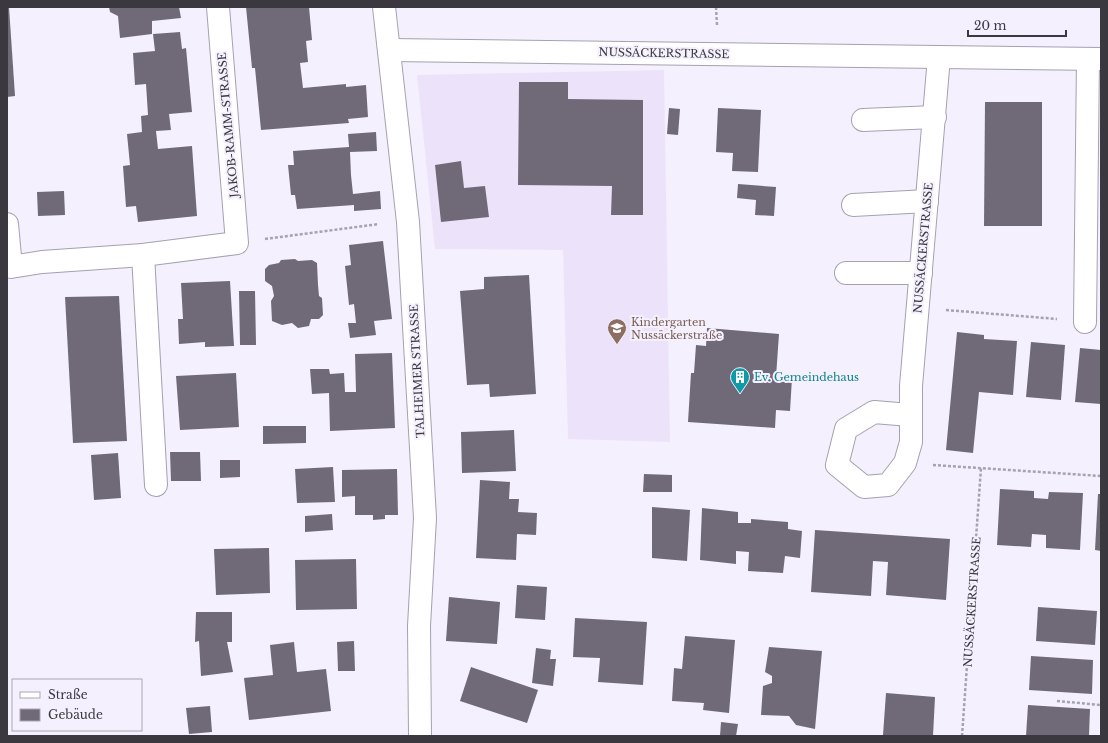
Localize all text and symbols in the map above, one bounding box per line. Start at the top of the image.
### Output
scale bar [968,12,1066,38]
text: 20 m [974,18,1006,33]
street label: NUSSÄCKERSTRASSE [598,45,730,61]
street label: JAKOB-RAMM-STRASSE [215,52,242,200]
street label: NUSSÄCKERSTRASSE [910,182,936,314]
street label: TALHEIMER STRASSE [407,304,427,438]
place label: Kindergarten Nussäckerstraße [631,315,722,342]
school or university icon: Kindergarten Nussäckerstraße [606,317,628,345]
building icon: Ev. Gemeindehaus [729,366,751,394]
place label: Ev. Gemeindehaus [754,370,859,384]
street label: NUSSÄCKERSTRASSE [960,536,984,668]
legend [12,679,142,731]
text: Straße [48,687,88,702]
text: Gebäude [48,707,103,722]

